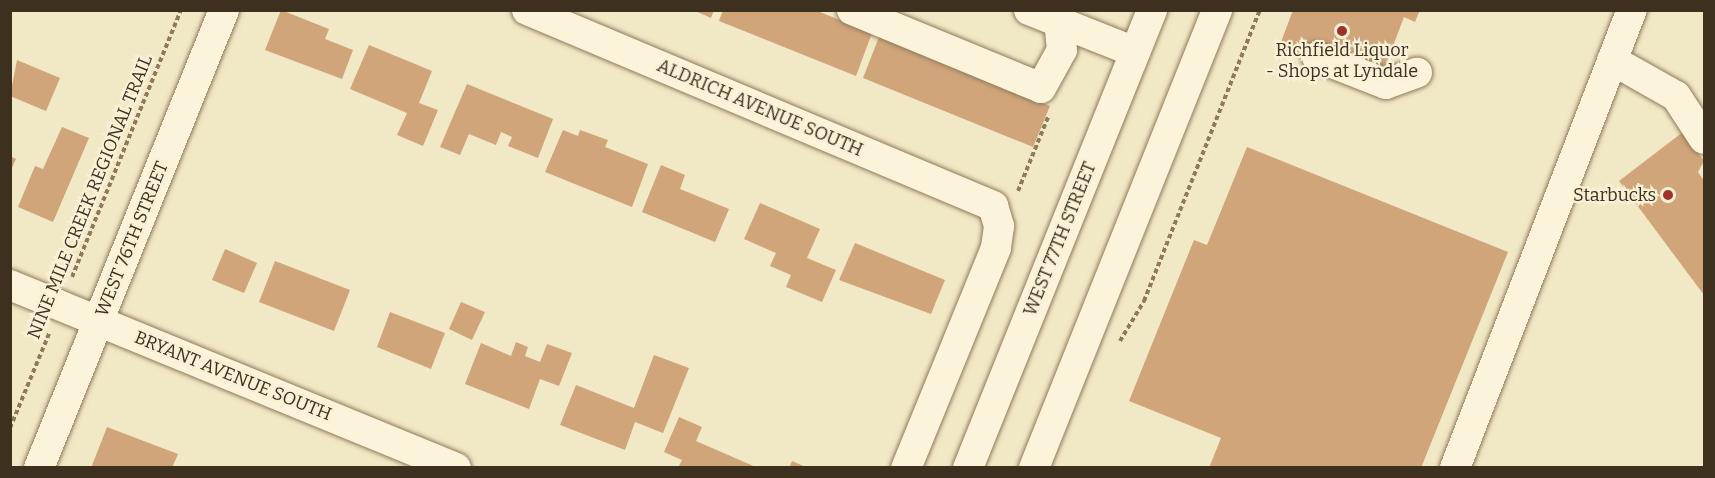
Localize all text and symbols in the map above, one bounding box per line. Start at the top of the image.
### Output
marker: Richfield Liquor - Shops at Lyndale [1335,24,1349,38]
place label: Richfield Liquor - Shops at Lyndale [1266,40,1418,82]
street label: NINE MILE CREEK REGIONAL TRAIL [23,52,157,342]
street label: ALDRICH AVENUE SOUTH [654,55,866,161]
street label: WEST 76TH STREET [91,158,173,320]
street label: WEST 77TH STREET [1019,159,1101,319]
place label: Starbucks [1573,184,1656,206]
marker: Starbucks [1661,188,1675,202]
street label: BRYANT AVENUE SOUTH [131,327,335,425]

